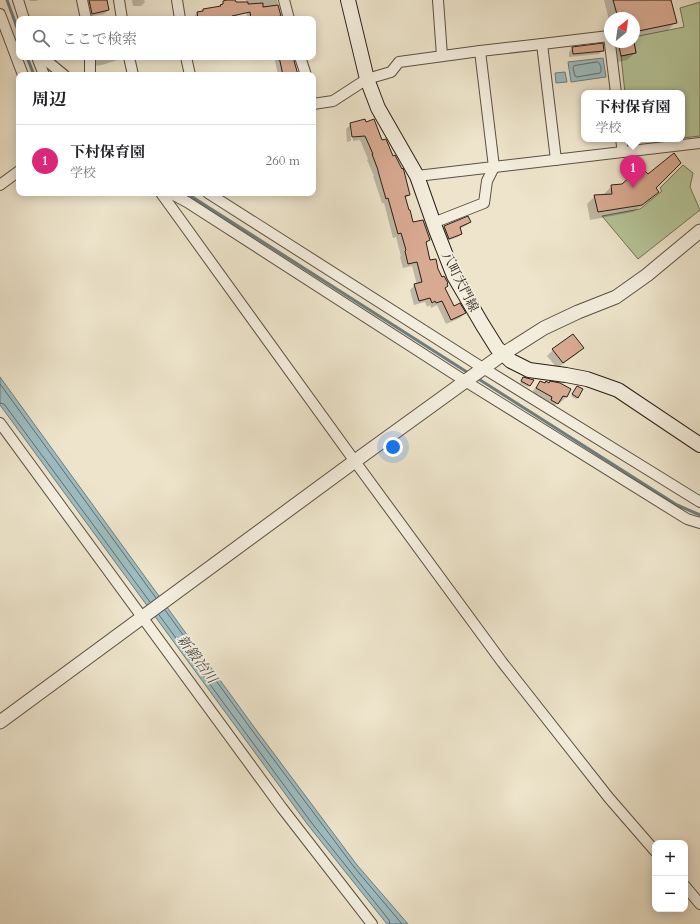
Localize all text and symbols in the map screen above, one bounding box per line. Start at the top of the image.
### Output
north arrow [604,12,640,48]
search box [16,16,316,60]
icon: search [30,27,52,49]
text: ここで検索 [62,29,137,49]
text: 周辺 [32,88,66,111]
popup [581,90,685,142]
text: 下村保育園 [595,97,671,117]
text: 学校 [595,119,622,137]
text: 下村保育園 [70,142,145,162]
text: 1 [42,152,48,170]
text: 260 m [266,152,300,170]
pin: 1 [620,155,646,188]
text: 学校 [70,164,96,182]
street label: 八町大門線 [437,249,483,315]
your location [383,437,403,457]
water label: 新鍛冶川 [173,631,223,689]
map controls [652,840,688,912]
button: + [652,840,688,876]
button: − [652,876,688,912]

